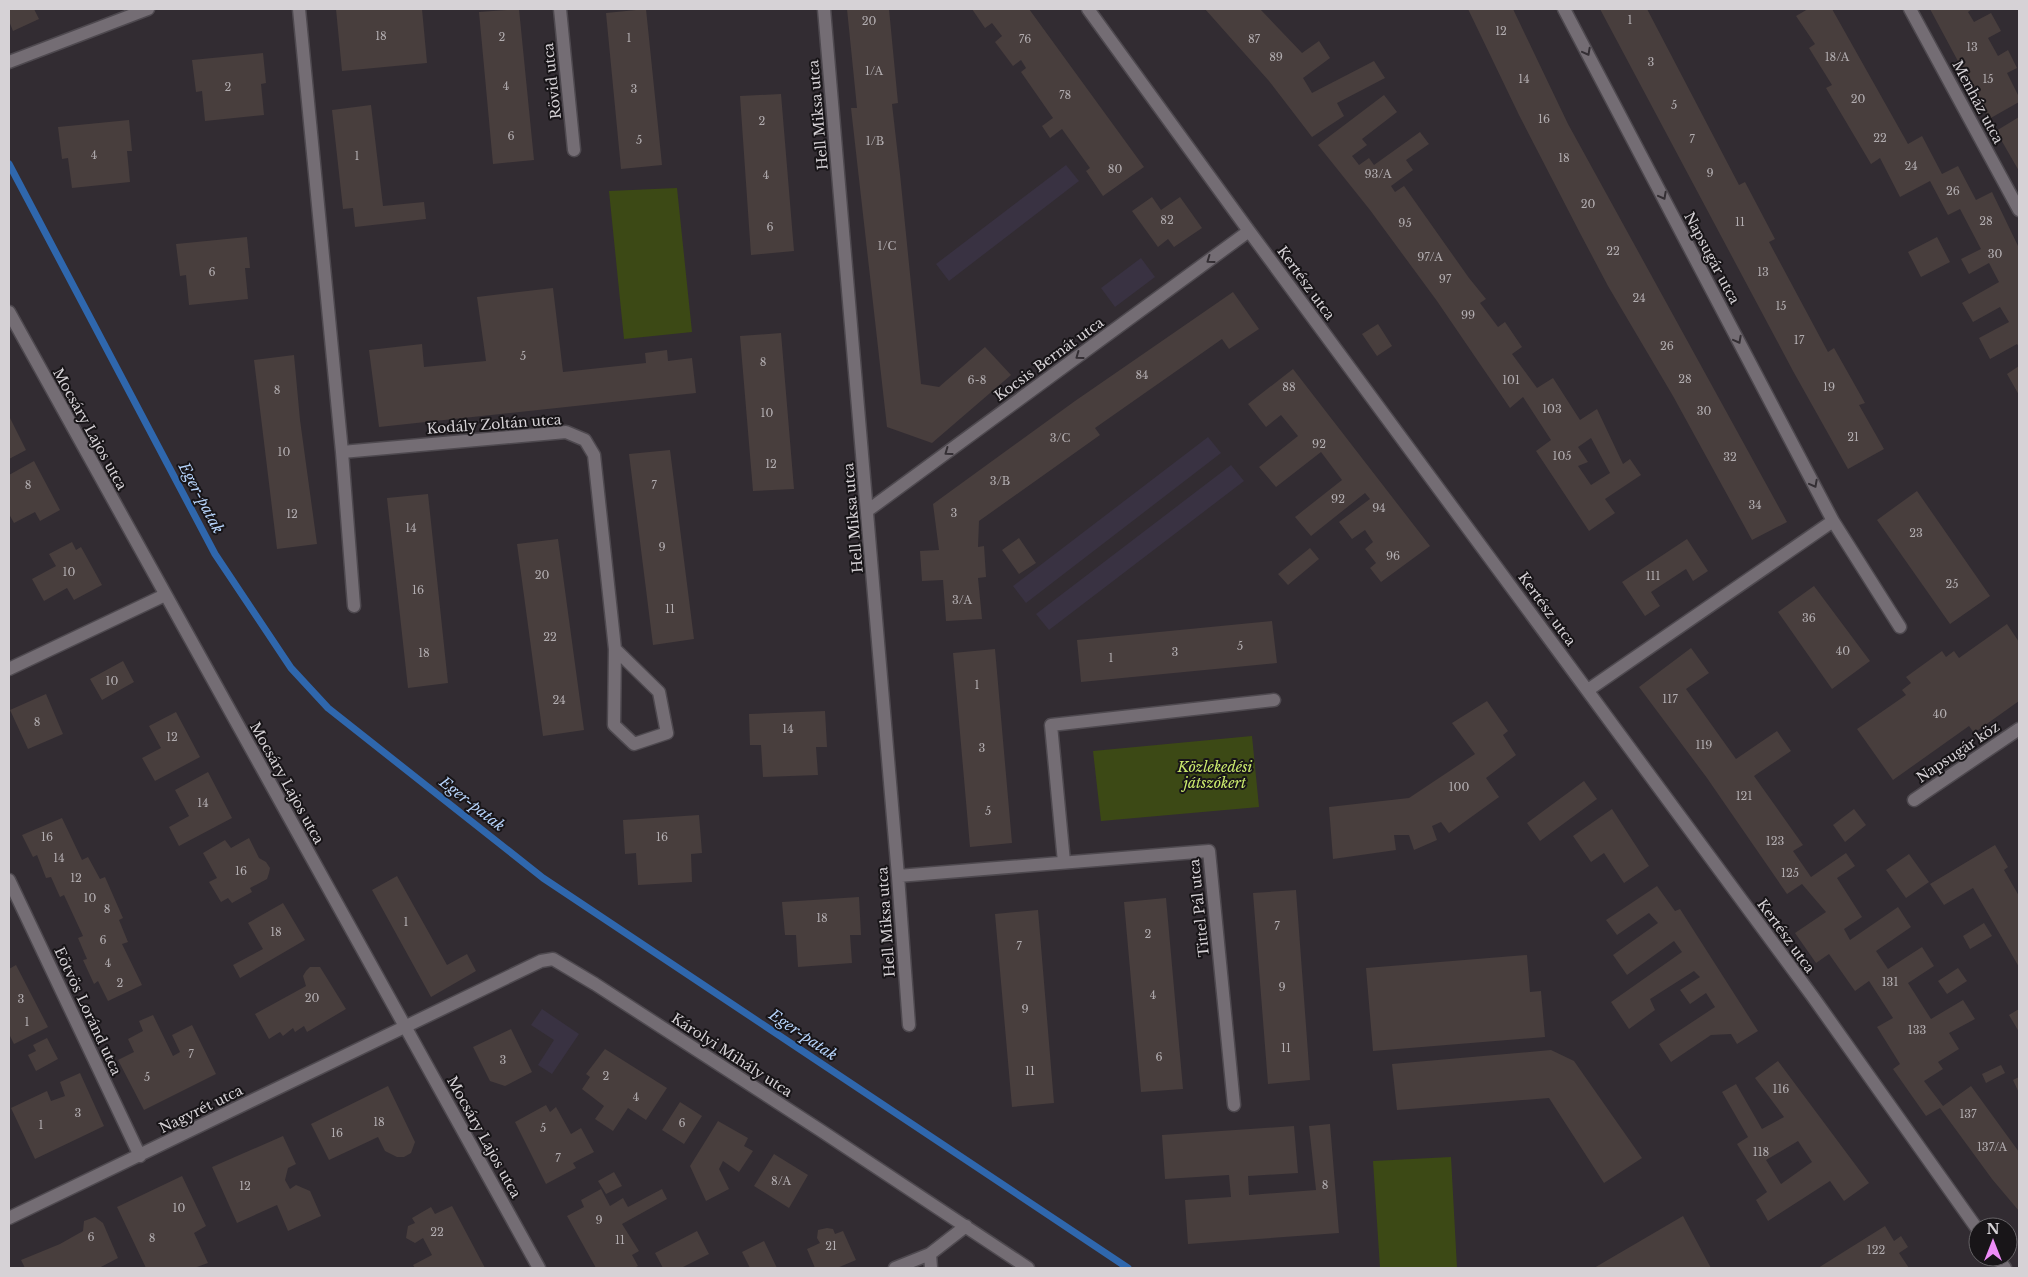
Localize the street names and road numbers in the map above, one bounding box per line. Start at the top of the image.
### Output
street label: Rövid utca [539,42,565,120]
street label: Menház utca [1949,57,2008,147]
street label: Hell Miksa utca [804,59,832,171]
street label: Napsugár utca [1680,209,1744,307]
street label: Kertész utca [1273,243,1339,324]
street label: Kocsis Bernát utca [991,313,1107,405]
street label: Mocsáry Lajos utca [49,365,131,493]
street label: Kodály Zoltán utca [426,410,562,438]
street label: Hell Miksa utca [839,462,867,574]
street label: Kertész utca [1514,569,1580,650]
street label: Napsugár köz [1913,717,2003,786]
street label: Mocsáry Lajos utca [246,719,328,847]
street label: Tittel Pál utca [1185,858,1213,958]
street label: Hell Miksa utca [873,866,899,978]
street label: Kertész utca [1753,896,1819,977]
street label: Eötvös Loránd utca [50,944,126,1078]
street label: Károlyi Mihály utca [668,1009,796,1101]
street label: Mocsáry Lajos utca [443,1073,525,1201]
street label: Nagyrét utca [156,1081,246,1137]

